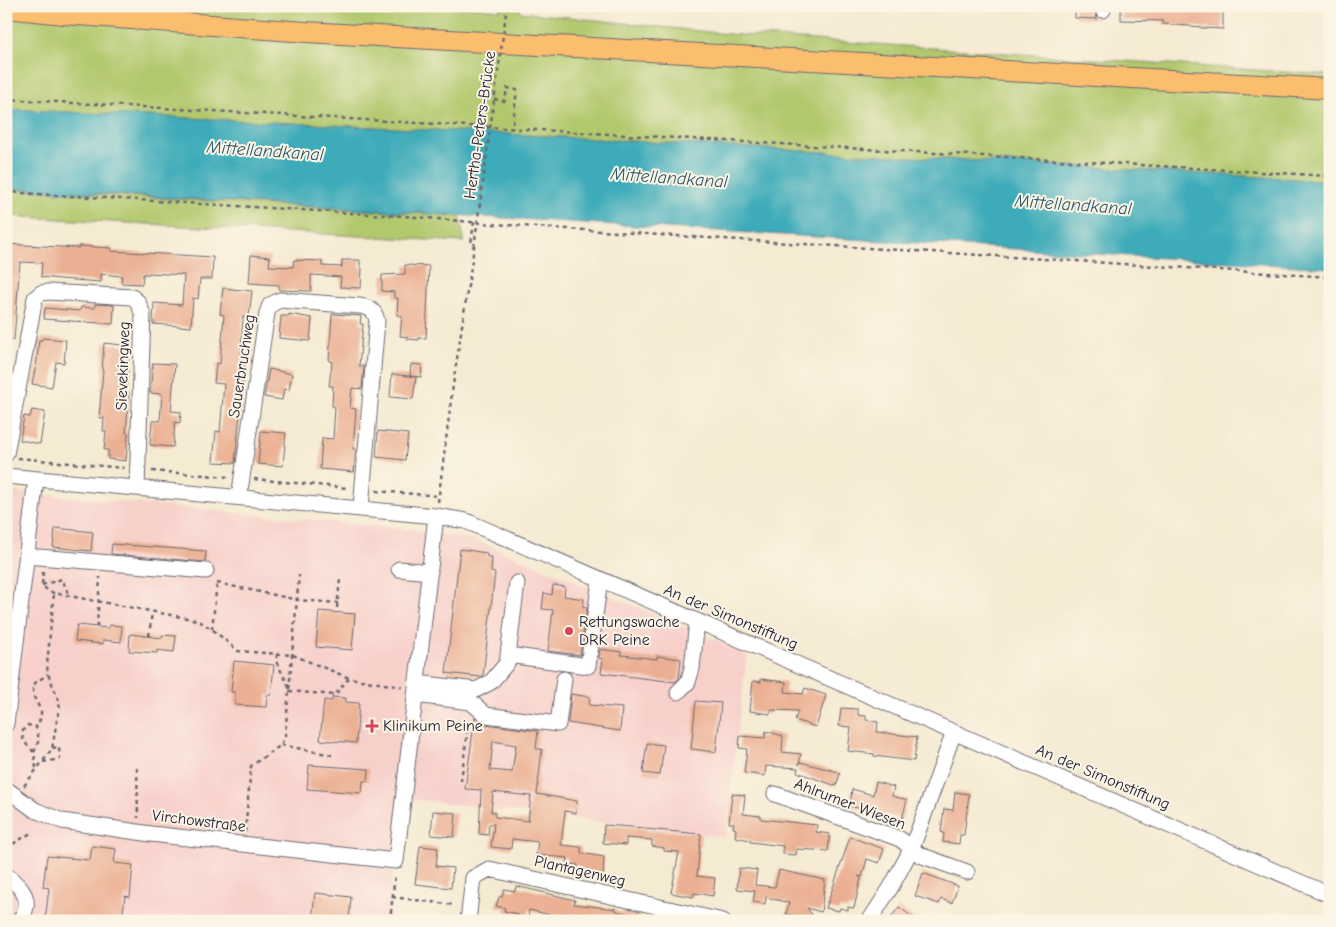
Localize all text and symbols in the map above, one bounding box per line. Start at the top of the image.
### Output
street label: Hertha-Peters-Brücke [461,50,499,200]
water label: Mittellandkanal [205,136,325,166]
water label: Mittellandkanal [609,163,729,193]
water label: Mittellandkanal [1013,190,1133,220]
street label: Sauerbruchweg [225,313,259,419]
street label: Sievekingweg [112,321,134,411]
street label: An der Simonstiftung [661,581,801,653]
place label: Rettungswache DRK Peine [579,613,680,649]
marker: Rettungswache DRK Peine [563,625,575,637]
place label: Klinikum Peine [383,717,483,735]
marker: Klinikum Peine [365,719,379,733]
street label: An der Simonstiftung [1033,741,1173,813]
street label: Ahlrumer Wiesen [792,774,908,834]
street label: Virchowstraße [151,806,247,836]
street label: Plantagenweg [533,852,627,890]

